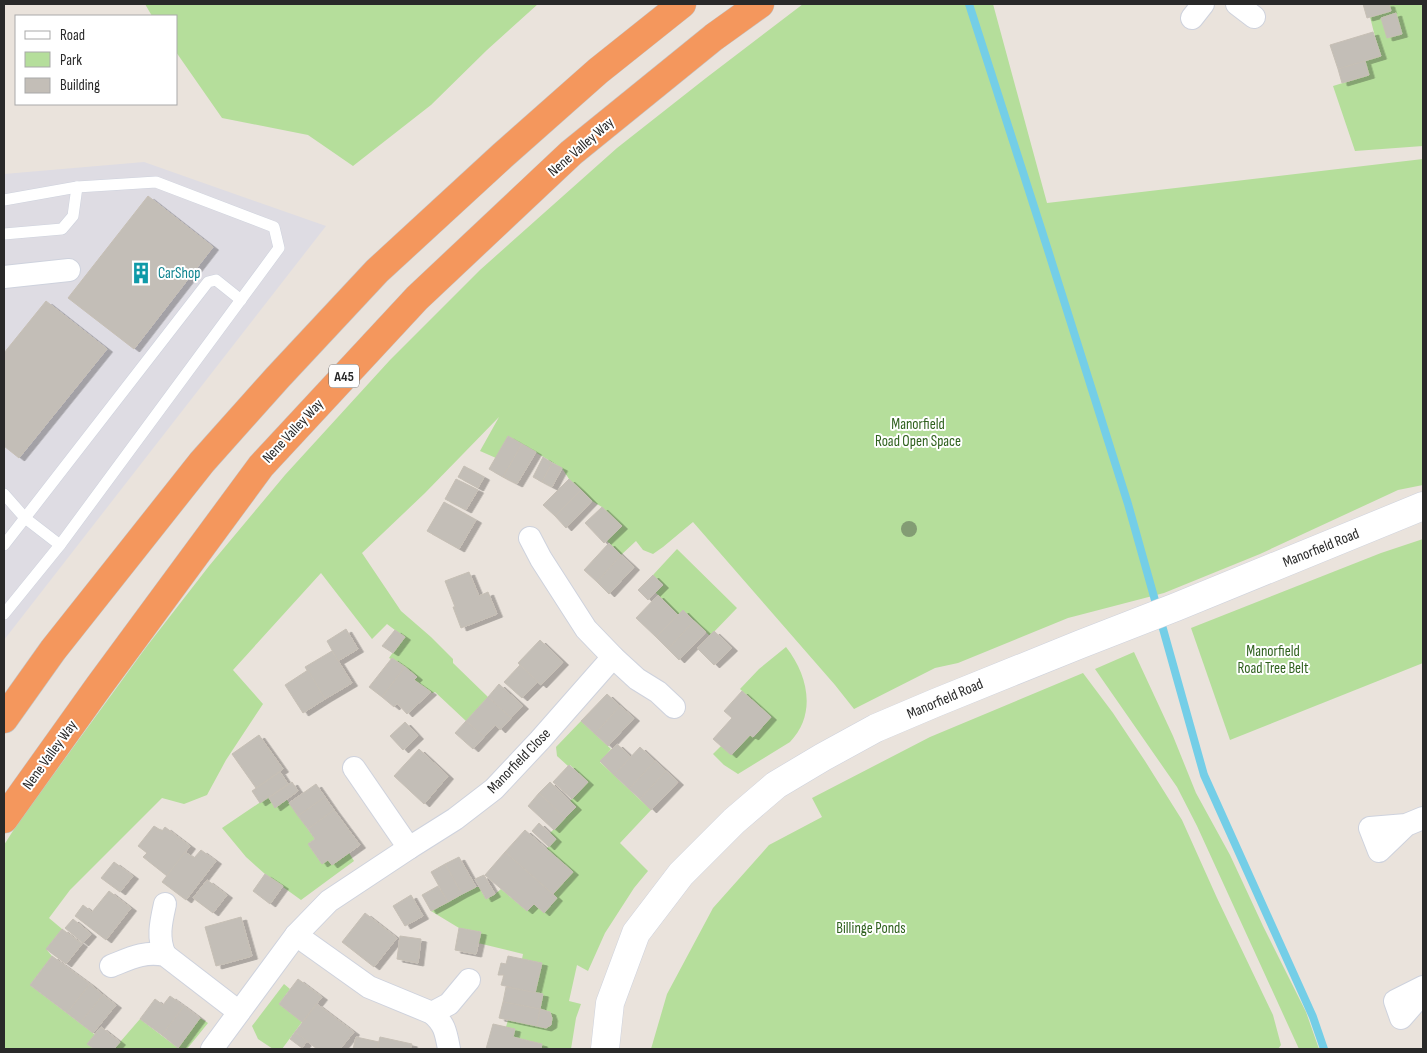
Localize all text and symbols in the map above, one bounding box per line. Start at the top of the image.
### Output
legend [15,15,178,105]
text: Road [60,26,85,45]
text: Park [60,51,82,70]
text: Building [60,76,100,95]
street label: Nene Valley Way [544,113,618,181]
building icon: CarShop [128,260,154,286]
place label: CarShop [158,264,200,283]
road number: A45 [329,364,359,388]
street label: Nene Valley Way [258,395,328,467]
park label: Manorfield Road Open Space [875,415,961,451]
street label: Manorfield Road [1280,524,1362,572]
park label: Manorfield Road Tree Belt [1238,642,1309,678]
street label: Manorfield Road [904,674,986,724]
street label: Nene Valley Way [18,716,82,793]
street label: Manorfield Close [483,724,555,798]
park label: Billinge Ponds [836,919,906,938]

